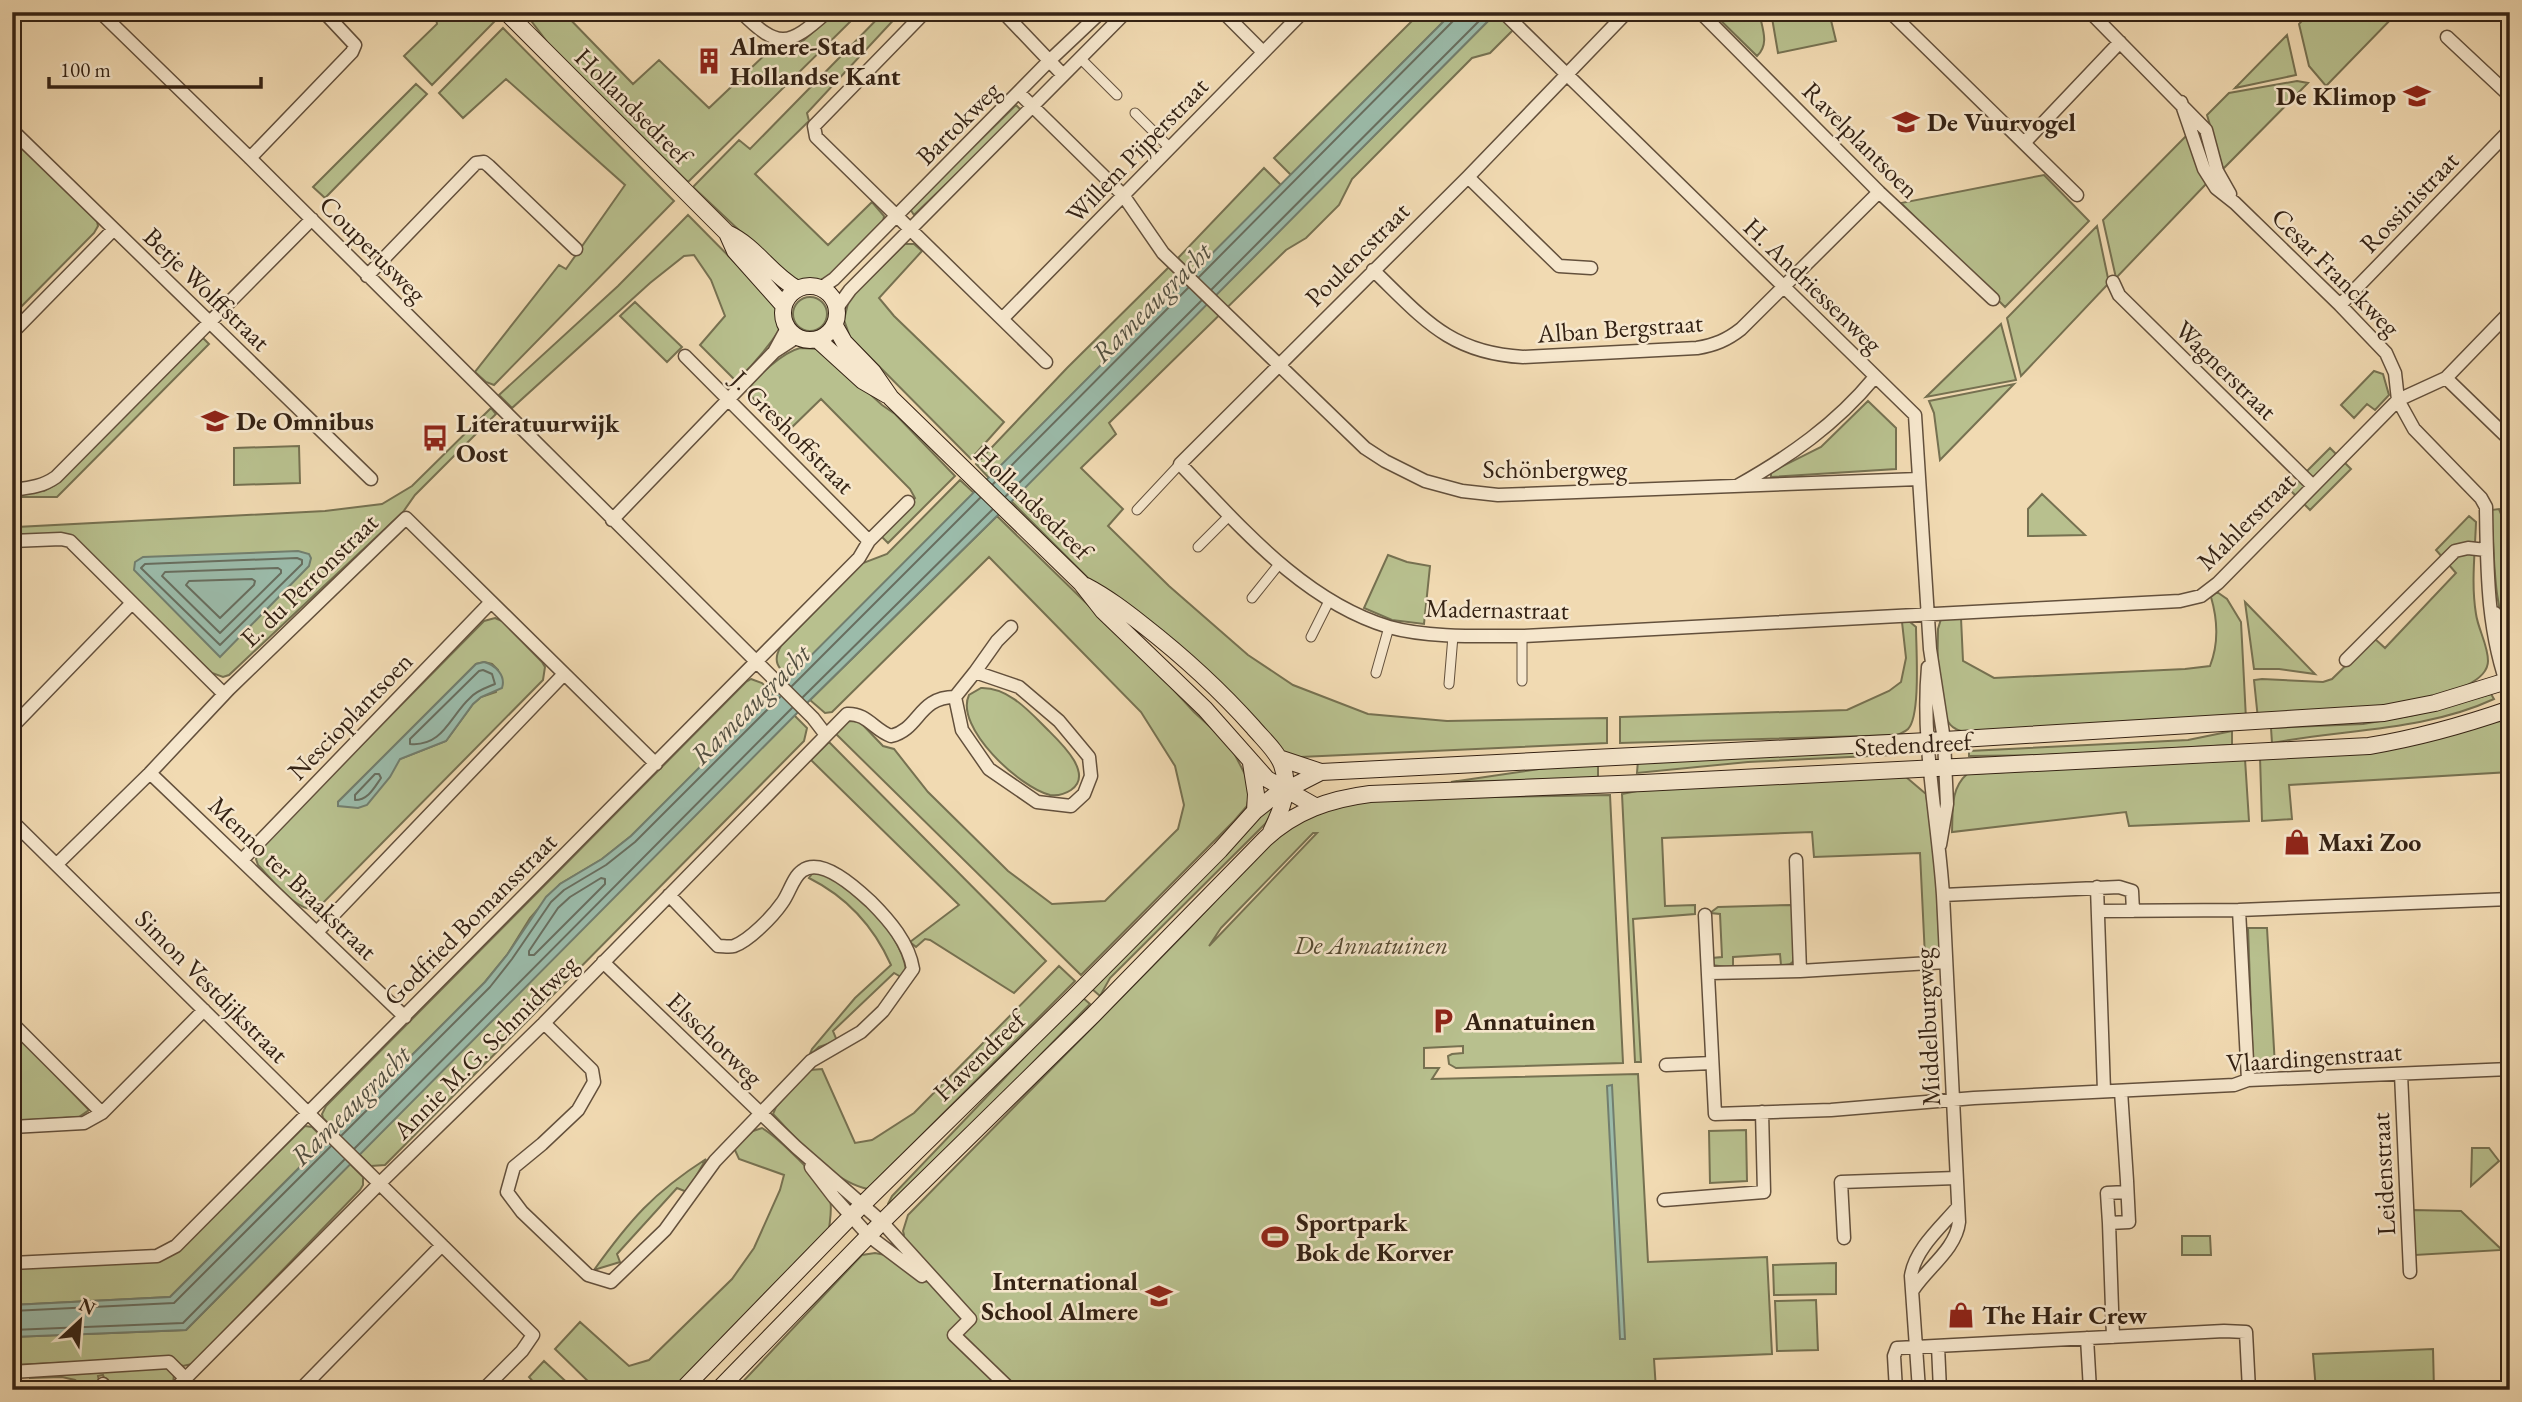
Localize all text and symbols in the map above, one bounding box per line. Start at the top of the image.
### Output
place label: Almere-Stad Hollandse Kant [729,29,901,93]
street label: Hollandsedreef [567,40,701,174]
scale bar [49,46,261,90]
building icon: Almere-Stad Hollandse Kant [694,46,724,76]
text: 100 m [60,56,111,83]
street label: Willem Pijperstraat [1059,70,1215,230]
street label: Bartokweg [909,73,1008,172]
street label: Ravelplantsoen [1795,74,1927,206]
place label: De Klimop [2276,79,2396,113]
school or university icon: De Klimop [2402,81,2432,111]
place label: De Vuurvogel [1927,105,2076,139]
school or university icon: De Vuurvogel [1891,107,1921,137]
street label: Rossinistraat [2352,144,2466,260]
street label: Couperusweg [312,188,434,310]
street label: Poulencstraat [1297,194,1417,314]
street label: Cesar Franckweg [2264,200,2408,344]
street label: H. Andriessenweg [1736,210,1890,361]
street label: Betje Wolffstraat [136,220,278,358]
water label: Rameaugracht [1083,233,1220,370]
street label: Alban Bergstraat [1535,305,1704,351]
street label: Wagnerstraat [2168,313,2284,427]
street label: J. Greshoffstraat [722,361,862,501]
place label: De Omnibus [236,404,374,438]
school or university icon: De Omnibus [200,406,230,436]
place label: Literatuurwijk Oost [456,406,620,470]
bus stop icon: Literatuurwijk Oost [420,423,450,453]
street label: Hollandsedreef [967,437,1101,569]
street label: Schönbergweg [1483,452,1628,486]
street label: Mahlerstraat [2189,464,2303,578]
street label: E. du Perronstraat [233,506,385,654]
street label: Madernastraat [1425,591,1569,627]
water label: Rameaugracht [682,635,819,772]
street label: Nescioplantsoen [280,644,420,787]
street label: Stedendreef [1854,724,1975,764]
street label: Menno ter Braakstraat [201,789,385,967]
street label: Godfried Bomansstraat [376,825,564,1013]
place label: Maxi Zoo [2318,825,2421,859]
shop icon: Maxi Zoo [2282,827,2312,857]
street label: Simon Vestdijkstraat [128,902,296,1070]
park label: De Annatuinen [1293,928,1448,962]
street label: Middelburgweg [1906,946,1948,1107]
street label: Annie M.G. Schmidtweg [384,947,585,1148]
street label: Elsschotweg [660,985,771,1094]
street label: Havendreef [926,1002,1034,1108]
place label: Annatuinen [1463,1004,1596,1038]
parking icon: Annatuinen [1428,1006,1458,1036]
street label: Vlaardingenstraat [2225,1034,2403,1080]
water label: Rameaugracht [282,1036,419,1173]
street label: Leidenstraat [2363,1112,2403,1236]
place label: Sportpark Bok de Korver [1296,1205,1453,1269]
sports icon: Sportpark Bok de Korver [1260,1222,1290,1252]
place label: International School Almere [981,1264,1138,1328]
school or university icon: International School Almere [1144,1281,1174,1311]
north arrow [46,1286,116,1356]
text: N [75,1292,100,1321]
place label: The Hair Crew [1982,1298,2148,1332]
shop icon: The Hair Crew [1946,1300,1976,1330]

